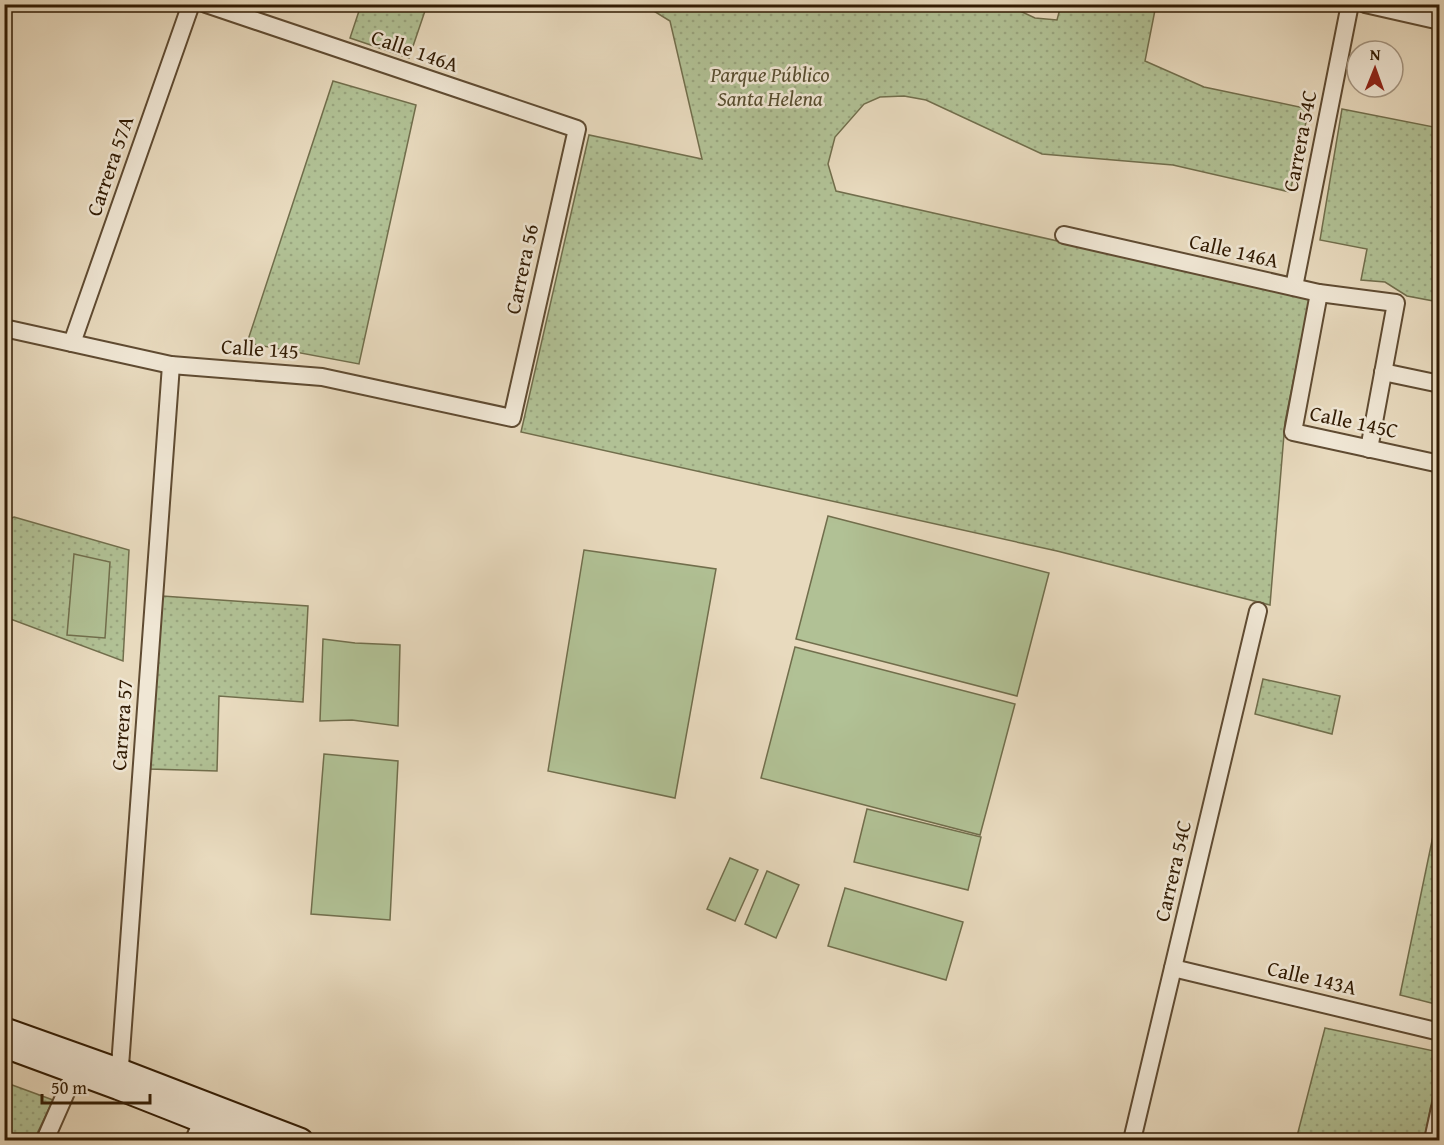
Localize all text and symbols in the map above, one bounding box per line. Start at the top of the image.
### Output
street label: Calle 146A [367,21,463,80]
north arrow [1345,39,1405,99]
text: N [1370,42,1381,66]
park label: Parque Público Santa Helena [709,59,830,114]
street label: Carrera 54C [1274,87,1325,194]
street label: Carrera 57A [78,111,141,220]
street label: Carrera 56 [497,221,546,317]
street label: Calle 146A [1186,225,1282,276]
street label: Calle 145 [220,330,300,367]
street label: Calle 145C [1307,397,1401,446]
street label: Carrera 57 [103,678,140,772]
street label: Carrera 54C [1146,817,1199,924]
street label: Calle 143A [1264,952,1360,1003]
scale bar [42,1067,150,1105]
text: 50 m [51,1074,87,1101]

